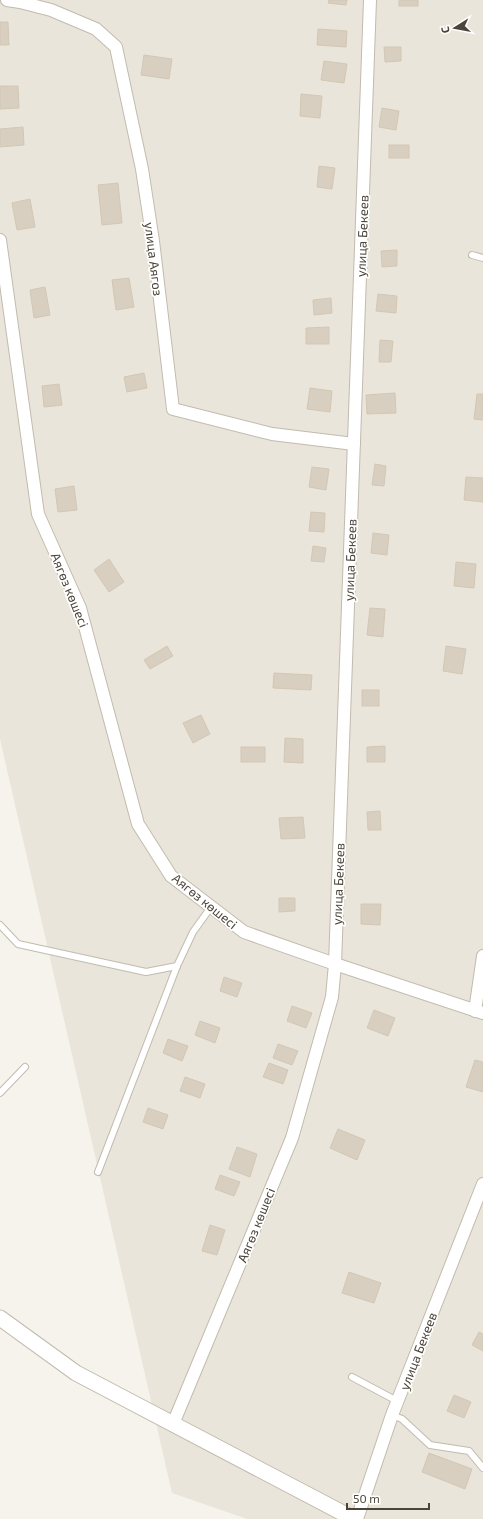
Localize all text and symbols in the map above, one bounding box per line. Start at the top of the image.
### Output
north arrow [435,8,475,48]
text: С [438,25,452,34]
street label: улица Бекеев [353,195,371,277]
street label: улица Аягоз [142,221,166,297]
street label: улица Бекеев [341,519,359,601]
street label: Аягөз көшесі [48,550,92,630]
street label: улица Бекеев [329,843,347,925]
street label: Аягөз көшесі [169,870,241,932]
street label: Аягөз көшесі [234,1185,278,1265]
street label: улица Бекеев [396,1310,440,1392]
scale bar [347,1485,429,1511]
text: 50 m [353,1491,380,1505]

